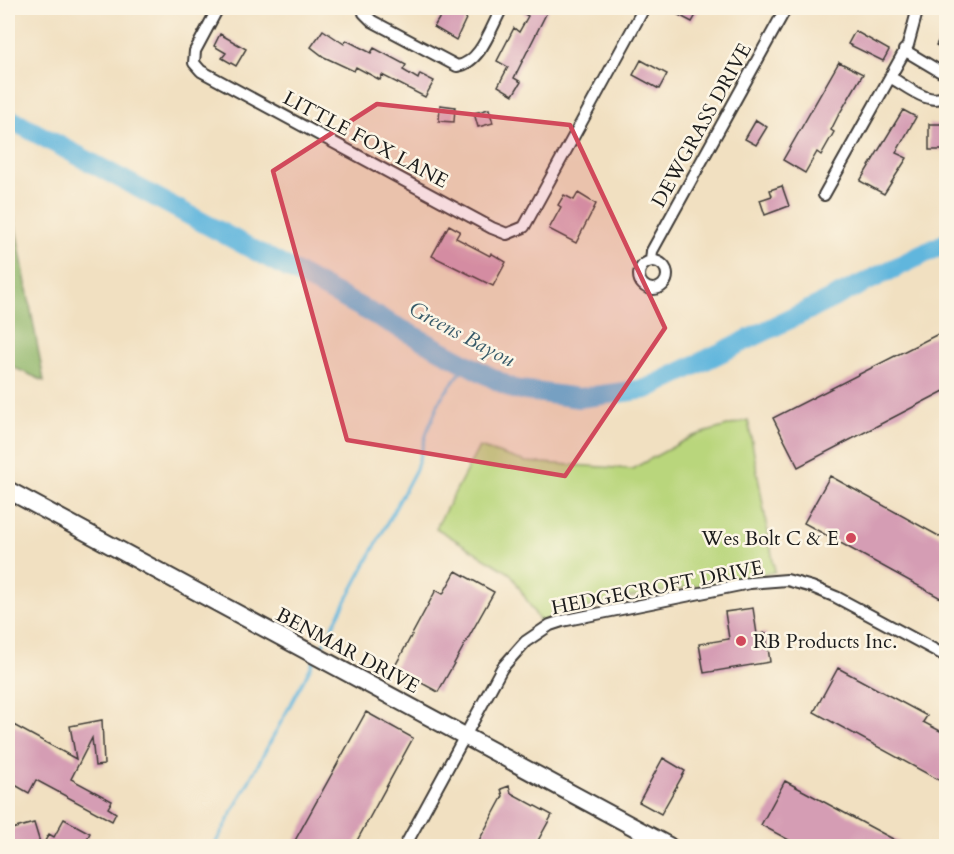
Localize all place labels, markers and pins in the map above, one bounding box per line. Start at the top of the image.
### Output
place label: Wes Bolt C & E [700,525,839,552]
marker: Wes Bolt C & E [844,531,858,545]
place label: RB Products Inc. [753,628,897,655]
marker: RB Products Inc. [734,634,748,648]

